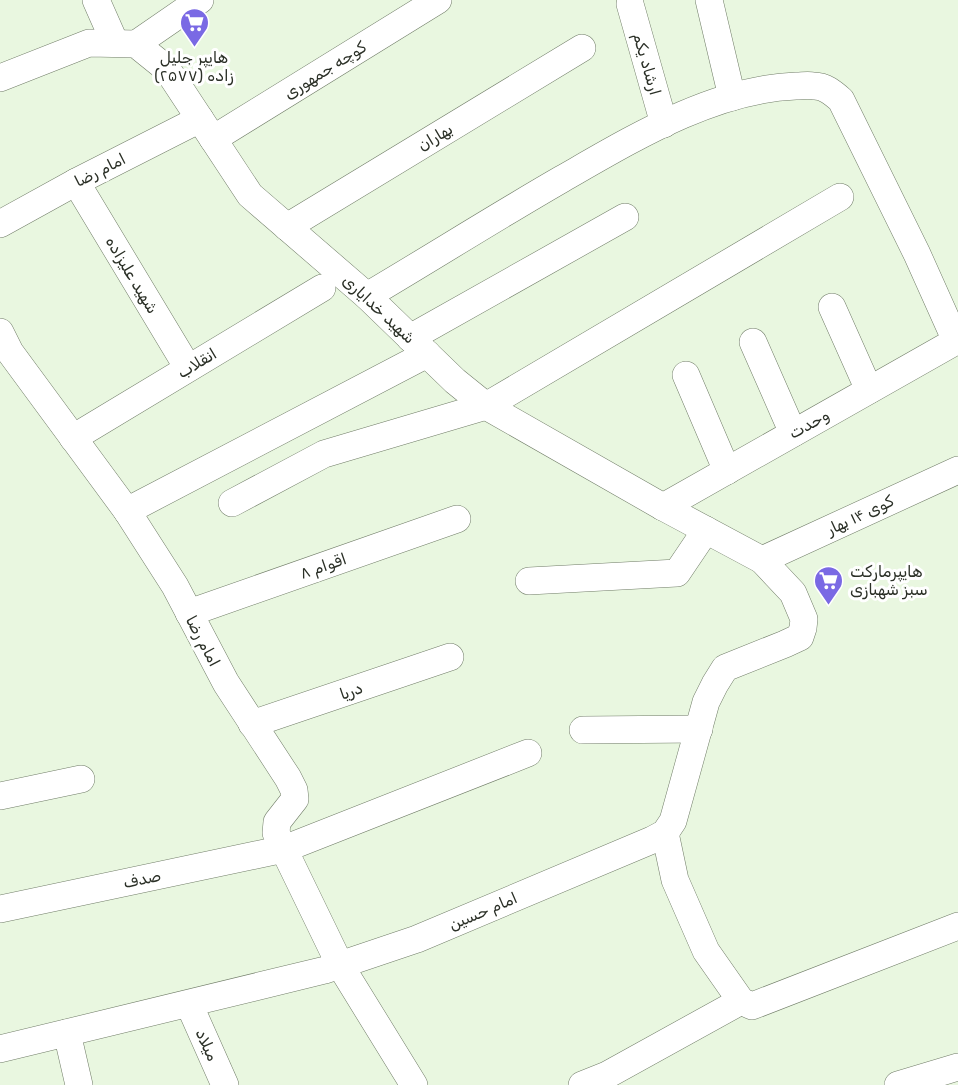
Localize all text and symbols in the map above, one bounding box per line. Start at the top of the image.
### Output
supermarket icon: هایپر جلیل زاده (۲۵۷۷) [178,6,210,48]
street label: ارشاد یکم [628,31,665,98]
street label: کوچه جمهوری [280,37,371,104]
place label: هایپر جلیل زاده (۲۵۷۷) [154,48,234,86]
street label: بهاران [414,119,456,156]
street label: امام رضا [71,149,129,192]
street label: شهید علیزاده [101,233,162,317]
street label: شهید خدایاری [338,271,419,348]
street label: انقلاب [174,344,220,382]
street label: وحدت [785,405,833,444]
street label: کوی ۱۴ بهار [822,491,898,540]
street label: اقوام ۸ [297,549,349,584]
place label: هایپرمارکت سبز شهبازی [850,562,928,600]
supermarket icon: هایپرمارکت سبز شهبازی [813,564,845,606]
street label: امام رضا [181,612,224,670]
street label: دریا [337,678,365,705]
street label: صدف [121,866,163,892]
street label: امام حسین [446,888,521,935]
street label: میلاد [192,1026,223,1064]

